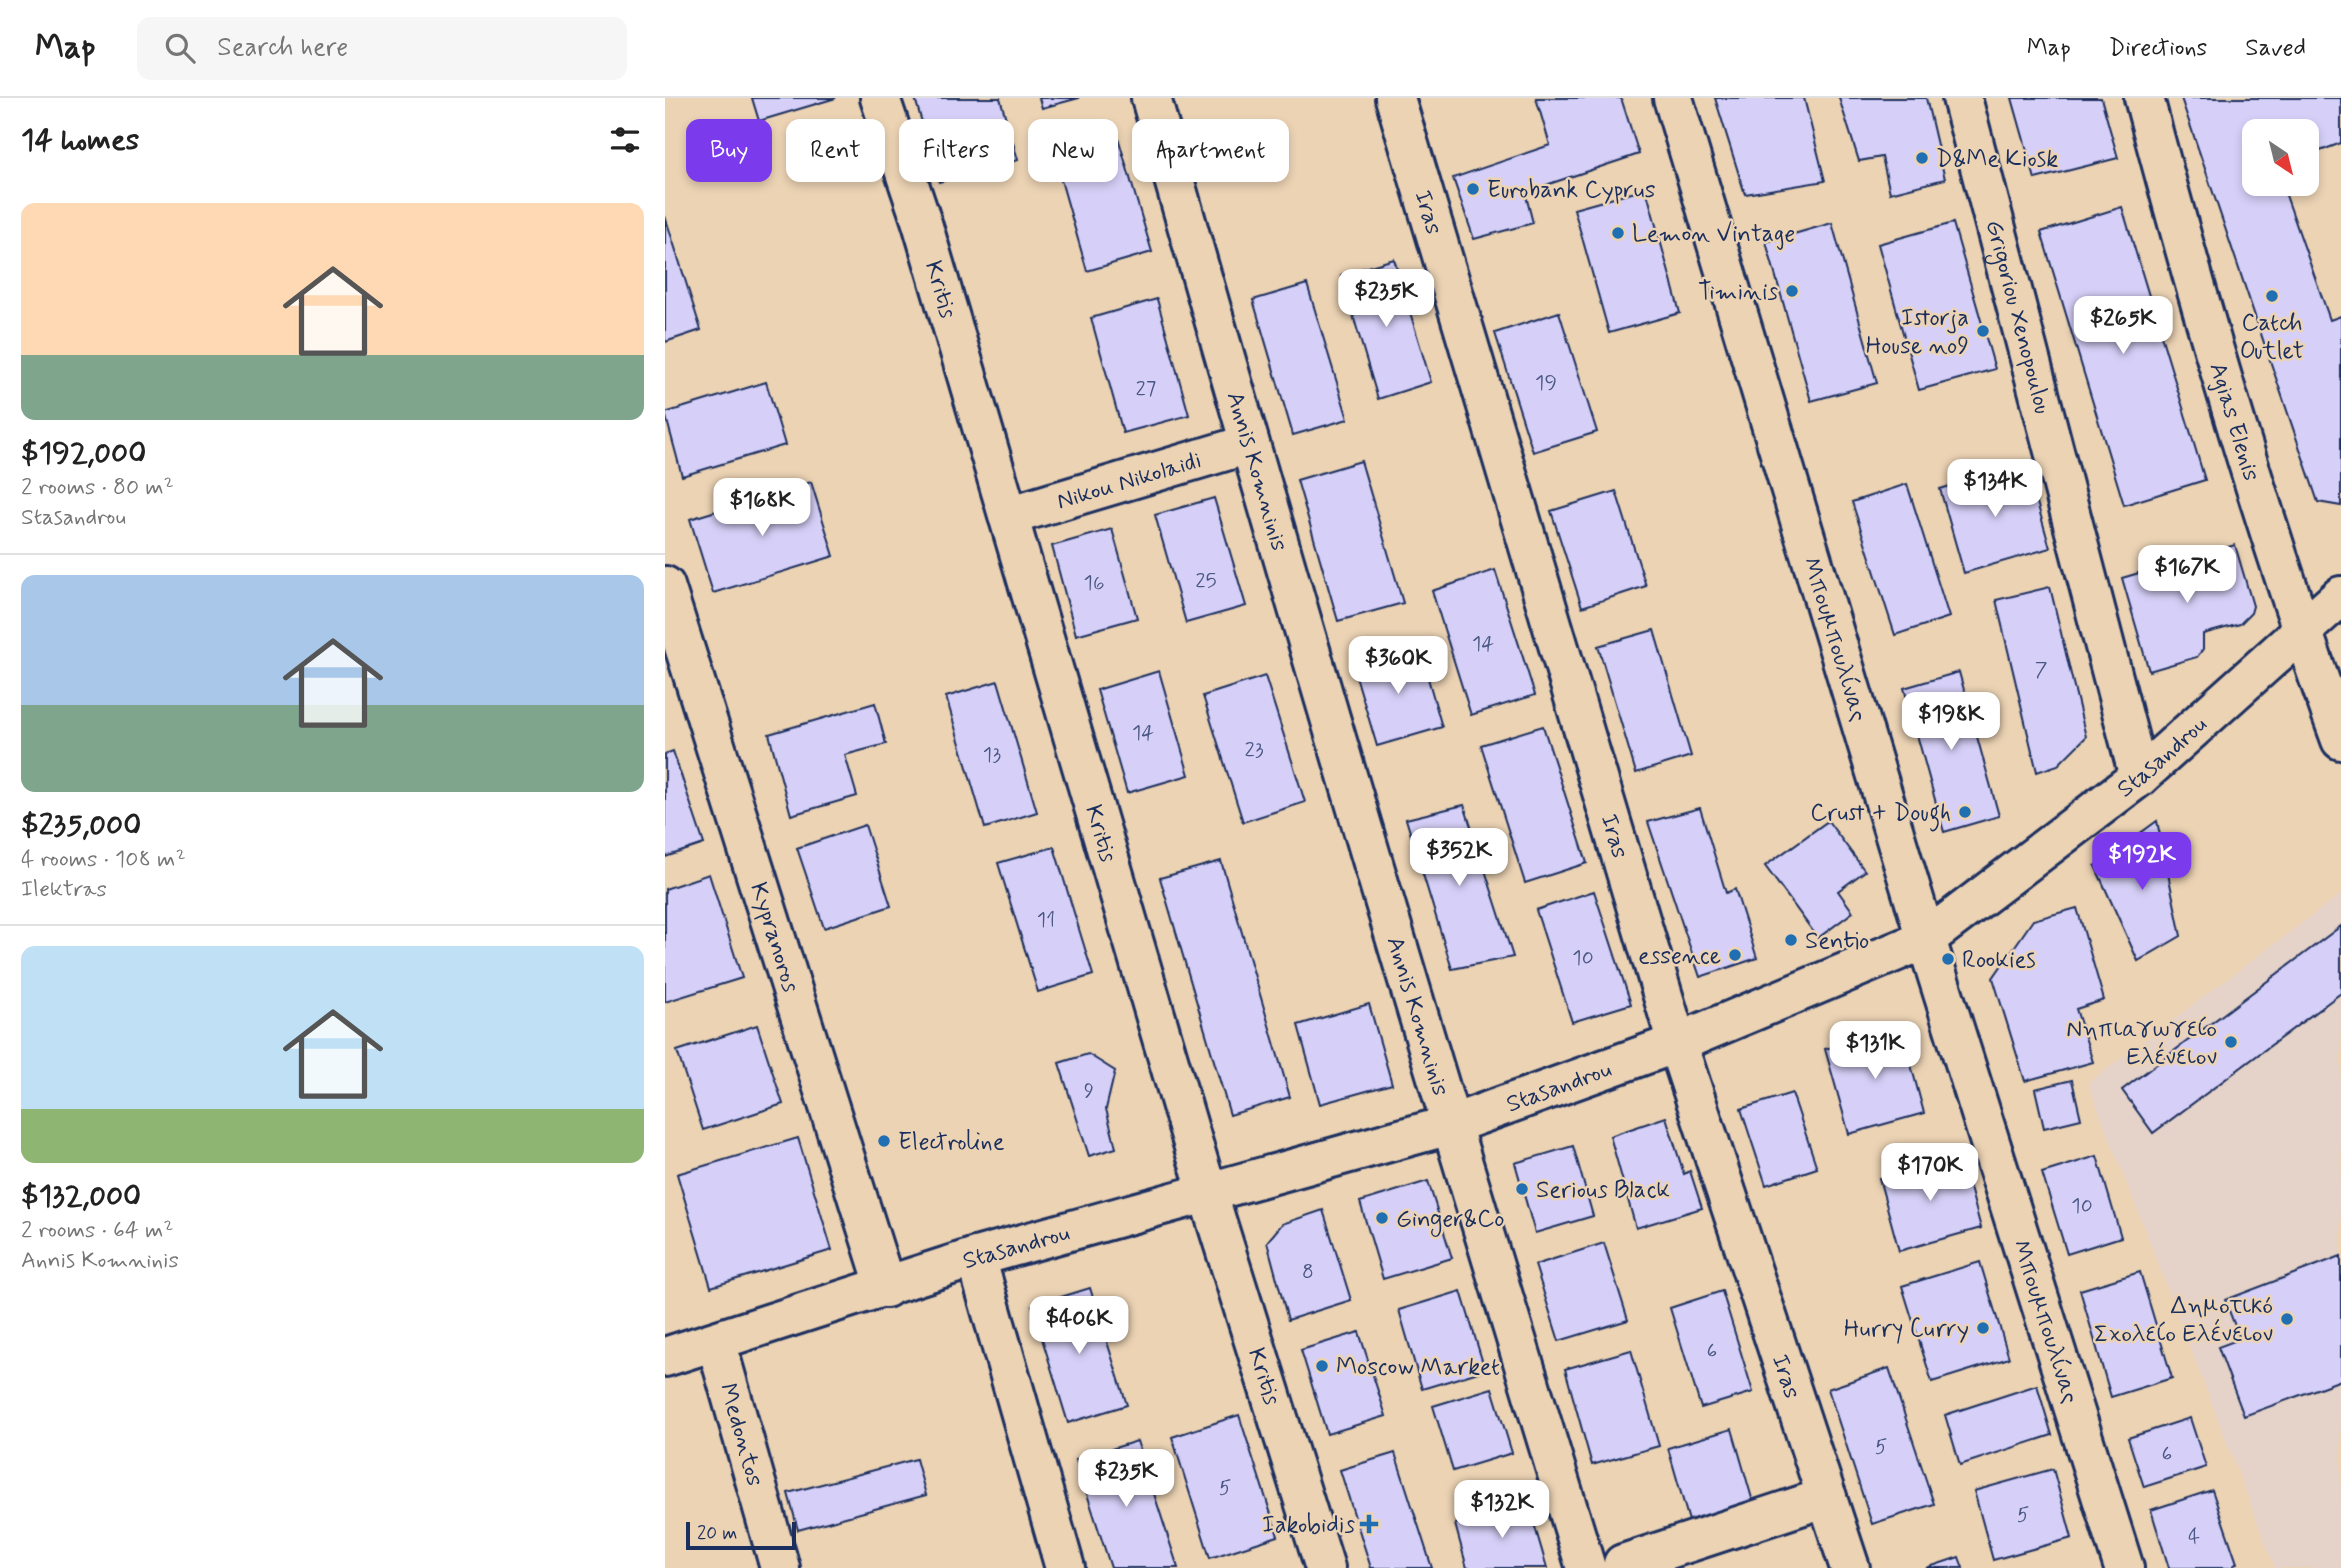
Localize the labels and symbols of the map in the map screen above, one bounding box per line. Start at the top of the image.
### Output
north arrow [2242,119,2319,196]
place label: D&Me Kiosk [1936,144,2058,175]
marker: D&Me Kiosk [1914,150,1930,166]
place label: Eurobank Cyprus [1487,175,1656,206]
marker: Eurobank Cyprus [1465,181,1481,197]
street label: Iras [1406,187,1449,238]
street label: Grigoriou Xenopoulou [1977,217,2058,417]
place label: Lemon Vintage [1632,219,1795,250]
marker: Lemon Vintage [1610,225,1626,241]
street label: Kritis [917,257,963,323]
pin: $235K [1337,270,1435,329]
place label: Timinis [1698,277,1778,308]
marker: Timinis [1784,283,1800,299]
marker: Catch Outlet [2264,288,2280,304]
pin: $265K [2074,296,2172,356]
place label: Istorja House no9 [1866,303,1969,362]
place label: Catch Outlet [2240,308,2304,367]
marker: Istorja House no9 [1975,323,1991,339]
street label: Agias Elenis [2201,359,2266,485]
house number: 19 [1535,369,1557,397]
house number: 27 [1136,375,1156,403]
street label: Annis Komninis [1219,388,1294,555]
street label: Nikou Nikolaidi [1053,445,1205,518]
pin: $134K [1946,460,2044,519]
pin: $168K [713,478,811,538]
pin: $167K [2138,546,2236,605]
street label: Μπουμπουλίνας [1795,554,1874,725]
house number: 25 [1195,567,1217,595]
house number: 16 [1084,569,1105,597]
house number: 14 [1472,630,1494,658]
pin: $360K [1349,636,1447,696]
house number: 7 [2035,656,2048,684]
pin: $198K [1902,692,2000,752]
street label: Stasandrou [2111,710,2214,805]
house number: 14 [1132,719,1154,747]
house number: 23 [1244,736,1264,764]
house number: 13 [983,741,1001,769]
place label: Crust + Dough [1810,798,1951,832]
street label: Kritis [1077,801,1123,866]
marker: Crust + Dough [1957,804,1973,820]
street label: Iras [1593,810,1635,862]
pin: $352K [1410,828,1508,888]
pin: $192K [2093,832,2191,892]
street label: Kypranoros [742,879,806,997]
house number: 11 [1037,906,1055,934]
place label: Sentio [1805,926,1869,957]
marker: Sentio [1783,932,1799,948]
street label: Annis Komninis [1379,933,1456,1100]
place label: essence [1638,941,1721,972]
house number: 10 [1572,944,1594,972]
place label: Rookies [1962,945,2036,976]
marker: essence [1727,947,1743,963]
marker: Rookies [1940,951,1956,967]
place label: Νηπιαγωγείο Ελένειον [2066,1014,2217,1073]
pin: $131K [1826,1021,1924,1081]
marker: Νηπιαγωγείο Ελένειον [2223,1034,2239,1050]
street label: Stasandrou [1502,1054,1616,1120]
house number: 9 [1084,1077,1094,1105]
place label: Electroline [898,1127,1005,1158]
marker: Electroline [876,1133,892,1149]
pin: $170K [1881,1144,1979,1203]
place label: Serious Black [1536,1175,1670,1206]
marker: Serious Black [1514,1181,1530,1197]
house number: 10 [2071,1192,2093,1220]
place label: Ginger&Co [1396,1204,1504,1237]
marker: Ginger&Co [1374,1210,1390,1226]
street label: Stasandrou [959,1218,1073,1277]
street label: Μπουμπουλίνας [2005,1236,2085,1408]
house number: 8 [1302,1258,1314,1286]
place label: Δημοτικό Σχολείο Ελένειον [2094,1291,2273,1350]
pin: $406K [1030,1296,1128,1356]
marker: Δημοτικό Σχολείο Ελένειον [2279,1311,2295,1327]
place label: Hurry Curry [1844,1314,1969,1345]
marker: Hurry Curry [1975,1320,1991,1336]
house number: 6 [1707,1337,1717,1365]
street label: Kritis [1240,1344,1287,1410]
street label: Iras [1764,1351,1807,1403]
place label: Moscow Market [1336,1352,1500,1383]
marker: Moscow Market [1314,1358,1330,1374]
street label: Medontos [711,1380,770,1490]
house number: 5 [1875,1433,1887,1461]
house number: 6 [2162,1440,2172,1468]
pin: $235K [1077,1450,1175,1509]
house number: 5 [1219,1474,1231,1502]
pin: $132K [1453,1480,1551,1540]
house number: 5 [2017,1501,2029,1529]
place label: Iakobidis [1262,1510,1355,1541]
marker: Iakobidis [1361,1516,1377,1532]
scale bar [686,1519,796,1551]
house number: 4 [2188,1523,2200,1551]

